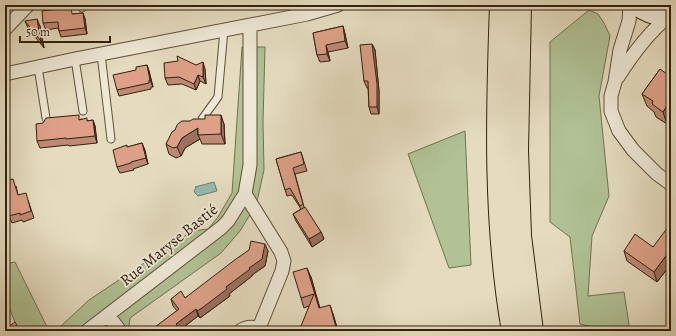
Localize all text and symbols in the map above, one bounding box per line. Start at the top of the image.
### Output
scale bar [20,18,110,44]
text: 50 m [26,24,50,40]
street label: Rue Maryse Bastié [116,199,222,291]

